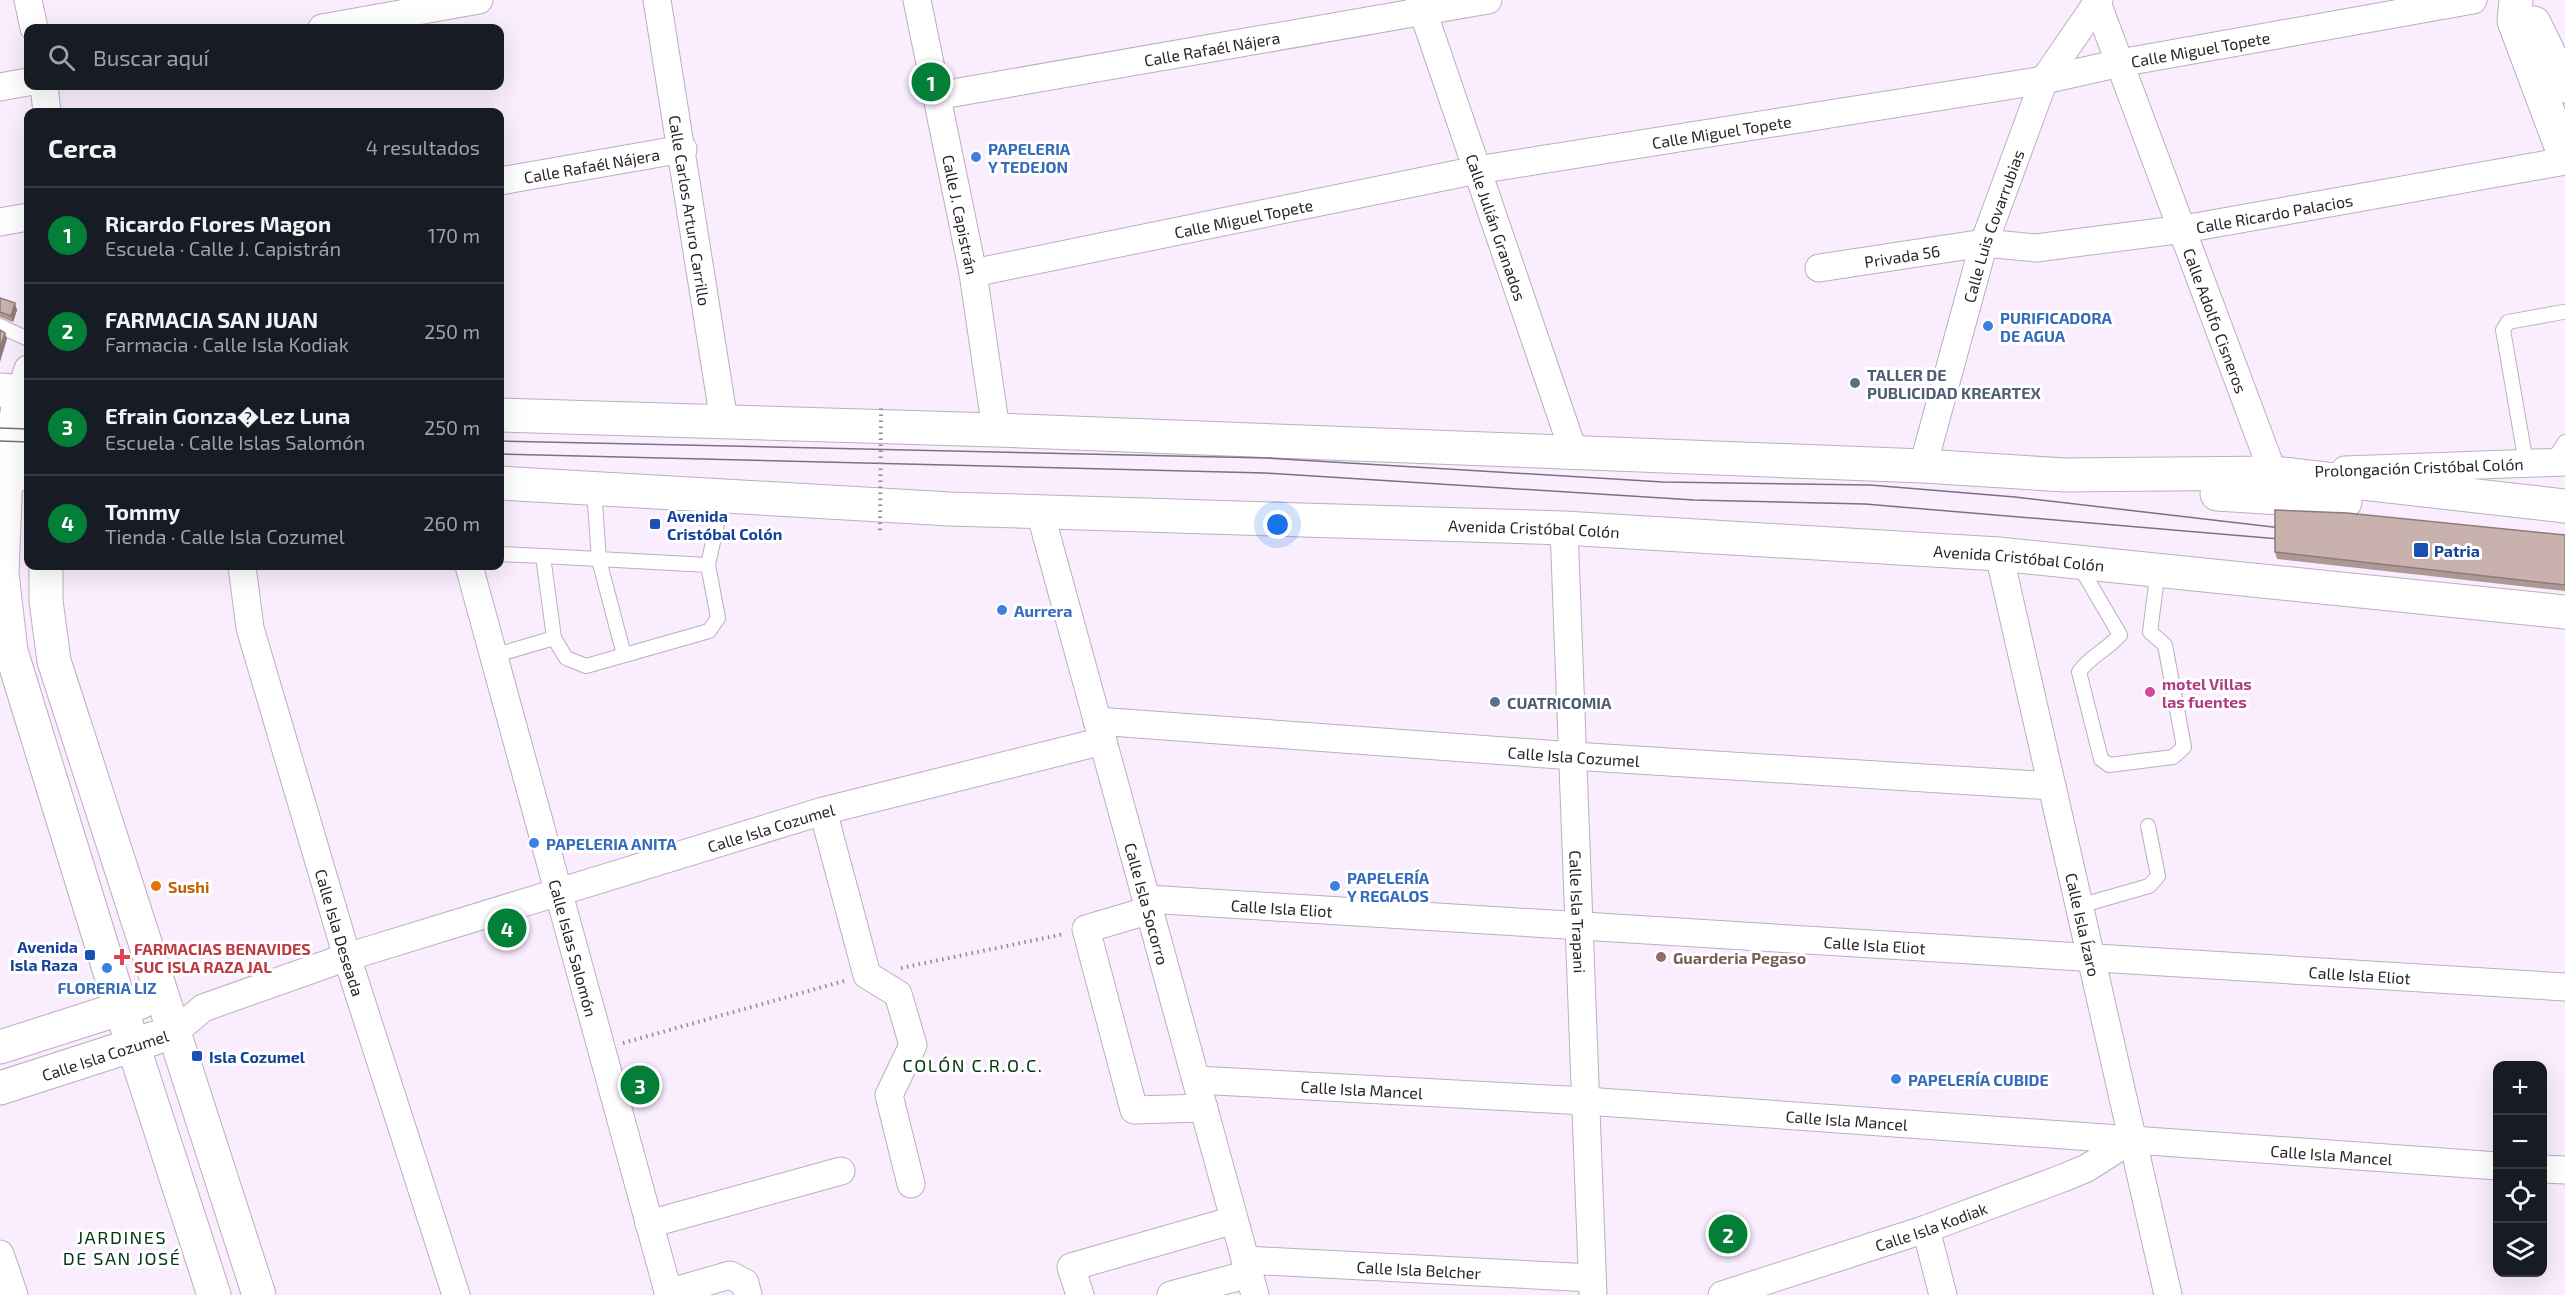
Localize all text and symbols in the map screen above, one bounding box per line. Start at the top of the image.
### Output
search box [24,24,504,90]
street label: Calle Rafaél Nájera [1142,27,1281,69]
street label: Calle Miguel Topete [2129,27,2271,70]
icon: search [45,41,78,74]
text: Buscar aquí [93,44,209,70]
pin: 1 [912,60,950,104]
street label: Calle Miguel Topete [1650,111,1793,152]
street label: Calle Carlos Arturo Carrillo [666,114,715,307]
text: Cerca [48,132,117,163]
text: 4 resultados [366,135,480,159]
place label: PAPELERIA Y TEDEJON [988,139,1071,176]
street label: Calle Rafaél Nájera [522,144,661,186]
street label: Calle Luis Covarrubias [1959,147,2027,305]
marker: PAPELERIA Y TEDEJON [969,150,983,164]
street label: Calle Julián Granados [1463,151,1531,303]
street label: Calle J. Capistrán [939,153,983,276]
street label: Calle Ricardo Palacios [2194,190,2354,236]
street label: Calle Miguel Topete [1172,194,1314,241]
text: Ricardo Flores Magon [105,210,331,236]
text: 1 [63,223,72,247]
text: 170 m [428,223,480,247]
text: Escuela · Calle J. Capistrán [105,236,341,260]
street label: Privada 56 [1863,240,1941,271]
street label: Calle Adolfo Cisneros [2180,245,2252,395]
text: FARMACIA SAN JUAN [105,306,318,332]
place label: PURIFICADORA DE AGUA [2000,308,2113,345]
text: 2 [62,319,73,343]
text: 250 m [424,319,480,343]
marker: PURIFICADORA DE AGUA [1981,319,1995,333]
text: Farmacia · Calle Isla Kodiak [105,332,349,356]
place label: TALLER DE PUBLICIDAD KREARTEX [1867,365,2041,402]
marker: TALLER DE PUBLICIDAD KREARTEX [1848,376,1862,390]
text: Efrain Gonza�Lez Luna [105,402,350,428]
text: 3 [62,415,73,439]
text: 250 m [424,415,480,439]
text: Escuela · Calle Islas Salomón [105,430,365,454]
street label: Prolongación Cristóbal Colón [2314,454,2524,480]
text: Tommy [105,498,180,524]
place label: Avenida Cristóbal Colón [667,506,782,543]
your location [1263,510,1292,539]
text: 4 [61,511,74,535]
text: 260 m [423,511,480,535]
street label: Avenida Cristóbal Colón [1448,515,1620,541]
marker: Avenida Cristóbal Colón [648,517,662,531]
text: Tienda · Calle Isla Cozumel [105,524,345,548]
street label: Avenida Cristóbal Colón [1933,541,2105,574]
marker: Patria [2412,541,2430,559]
place label: Patria [2434,541,2480,560]
place label: Aurrera [1014,601,1072,620]
marker: Aurrera [995,603,1009,617]
place label: motel Villas las fuentes [2162,674,2252,711]
marker: motel Villas las fuentes [2143,685,2157,699]
place label: CUATRICOMIA [1507,693,1612,712]
marker: CUATRICOMIA [1488,695,1502,709]
street label: Calle Isla Cozumel [1507,742,1640,770]
street label: Calle Isla Cozumel [705,799,837,855]
place label: PAPELERIA ANITA [546,834,677,853]
marker: PAPELERIA ANITA [527,836,541,850]
street label: Calle Isla Socorro [1122,840,1173,967]
street label: Calle Isla Trapani [1567,850,1590,974]
street label: Calle Isla Deseada [312,867,368,998]
place label: PAPELERÍA Y REGALOS [1347,868,1430,905]
street label: Calle Isla Ízaro [2062,871,2104,978]
place label: Sushi [168,877,209,896]
street label: Calle Islas Salomón [546,877,602,1019]
marker: Sushi [149,879,163,893]
marker: PAPELERÍA Y REGALOS [1328,879,1342,893]
street label: Calle Isla Eliot [1230,895,1333,920]
pin: 4 [488,906,526,950]
street label: Calle Isla Eliot [1823,932,1926,957]
place label: Avenida Isla Raza [10,937,78,974]
place label: FARMACIAS BENAVIDES SUC ISLA RAZA JAL [134,939,311,976]
marker: Avenida Isla Raza [83,948,97,962]
place label: Guarderia Pegaso [1673,948,1806,967]
marker: FARMACIAS BENAVIDES SUC ISLA RAZA JAL [115,950,129,964]
marker: Guarderia Pegaso [1654,950,1668,964]
marker: FLORERIA LIZ [100,961,114,975]
street label: Calle Isla Eliot [2308,962,2411,987]
place label: FLORERIA LIZ [57,978,157,997]
street label: Calle Isla Cozumel [39,1026,171,1084]
place label: Isla Cozumel [209,1047,306,1066]
marker: Isla Cozumel [190,1049,204,1063]
district label: COLÓN C.R.O.C. [903,1054,1043,1076]
map controls [2493,1061,2547,1277]
button: + [2493,1061,2547,1115]
pin: 3 [620,1062,660,1108]
place label: PAPELERÍA CUBIDE [1908,1070,2049,1089]
marker: PAPELERÍA CUBIDE [1889,1072,1903,1086]
street label: Calle Isla Mancel [1300,1076,1424,1102]
street label: Calle Isla Mancel [1785,1106,1909,1133]
button: − [2493,1115,2547,1169]
street label: Calle Isla Mancel [2270,1140,2393,1168]
button: locate [2493,1169,2547,1223]
street label: Calle Isla Kodiak [1872,1198,1990,1254]
pin: 2 [1708,1212,1748,1256]
button: layers [2493,1223,2547,1277]
district label: JARDINES DE SAN JOSÉ [63,1226,181,1269]
street label: Calle Isla Belcher [1356,1256,1482,1282]

